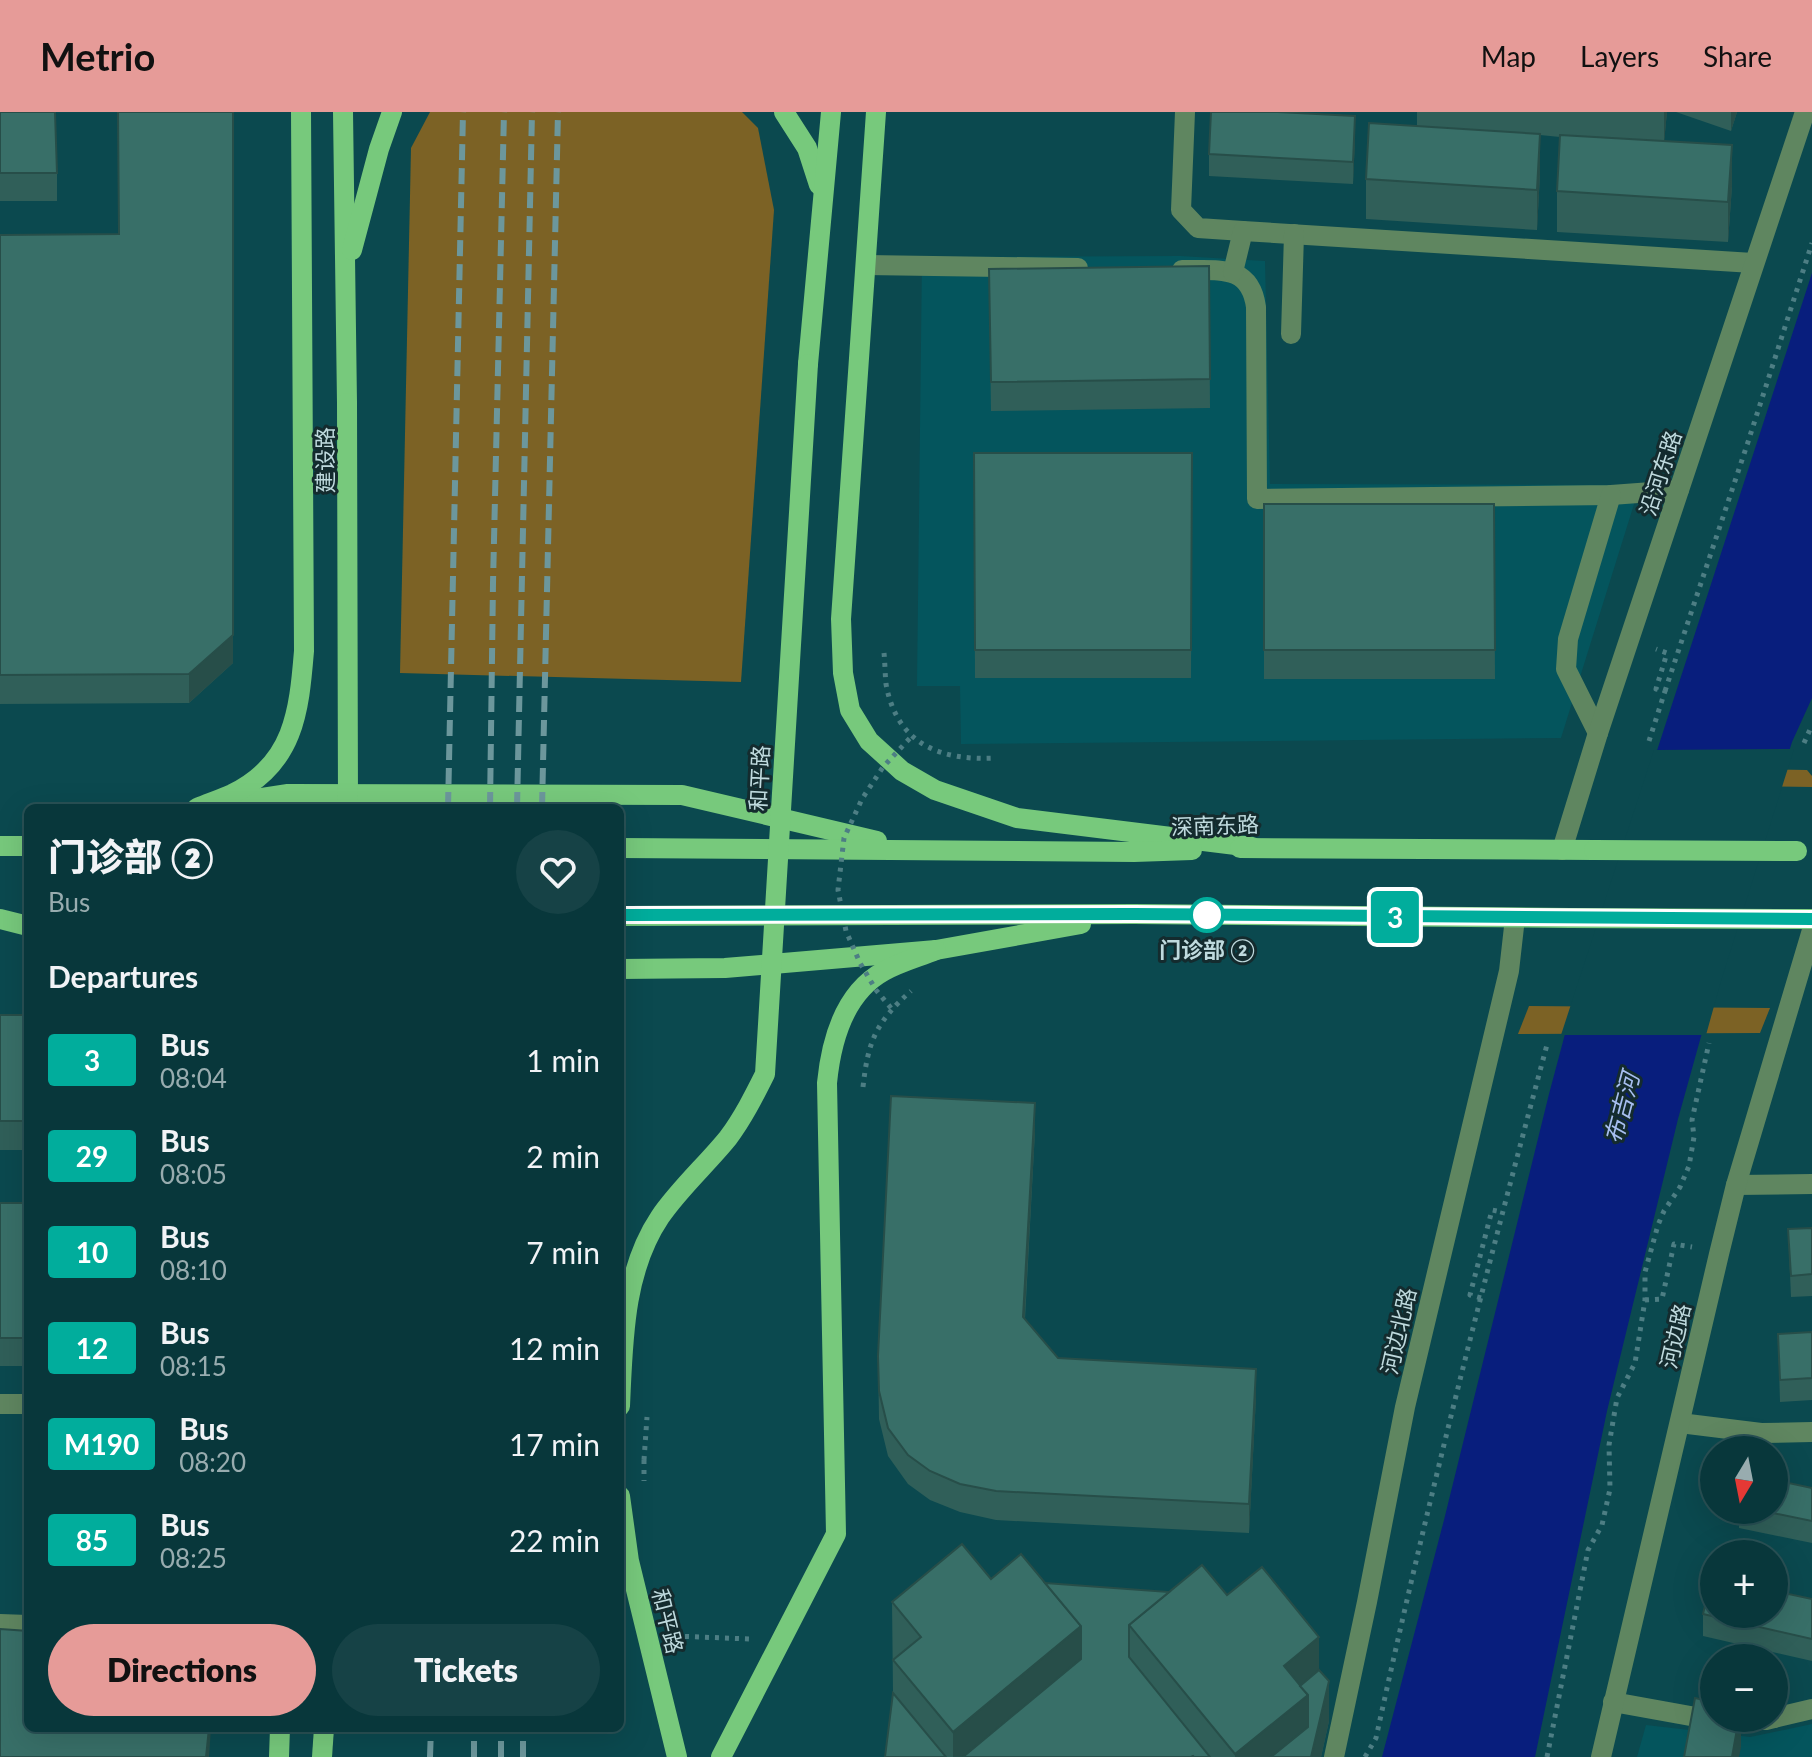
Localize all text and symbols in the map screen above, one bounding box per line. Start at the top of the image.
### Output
text: Metrio [40,33,155,79]
text: Map [1481,39,1536,73]
text: Layers [1580,39,1659,73]
text: Share [1703,39,1772,73]
street label: 建设路 [311,427,338,493]
street label: 沿河东路 [1634,427,1686,519]
street label: 和平路 [744,744,774,812]
street label: 深南东路 [1171,810,1259,840]
button: heart [516,830,600,914]
text: 门诊部 ② [48,833,214,879]
text: Bus [48,886,90,918]
line badge: 3 [1369,891,1421,943]
marker: 门诊部 ② [1190,898,1224,932]
text: 3 [1387,900,1403,934]
place label: 门诊部 ② [1159,936,1255,963]
text: Departures [48,958,198,994]
text: Bus [160,1026,210,1062]
text: 1 min [526,1042,600,1078]
text: 3 [84,1043,100,1077]
text: 08:04 [160,1062,227,1094]
water label: 布吉河 [1598,1066,1645,1147]
text: Bus [160,1122,210,1158]
text: 2 min [526,1138,600,1174]
text: 29 [76,1139,108,1173]
text: 08:05 [160,1158,227,1190]
text: Bus [160,1218,210,1254]
text: 7 min [526,1234,600,1270]
text: 10 [76,1235,108,1269]
text: 08:10 [160,1254,227,1286]
street label: 河边北路 [1375,1285,1421,1377]
street label: 河边路 [1654,1301,1696,1371]
text: Bus [160,1314,210,1350]
text: 12 min [509,1330,600,1366]
text: 12 [76,1331,108,1365]
text: 08:15 [160,1350,227,1382]
text: Bus [179,1410,229,1446]
text: 17 min [509,1426,600,1462]
text: M190 [64,1427,139,1461]
north arrow [1700,1436,1788,1524]
map controls [1700,1436,1788,1732]
text: 08:20 [179,1446,246,1478]
text: Bus [160,1506,210,1542]
text: 22 min [509,1522,600,1558]
text: 85 [76,1523,108,1557]
button: + [1700,1540,1788,1628]
text: 08:25 [160,1542,227,1574]
street label: 和平路 [647,1586,689,1656]
button: Directions [48,1624,316,1716]
button: Tickets [332,1624,600,1716]
button: − [1700,1644,1788,1732]

